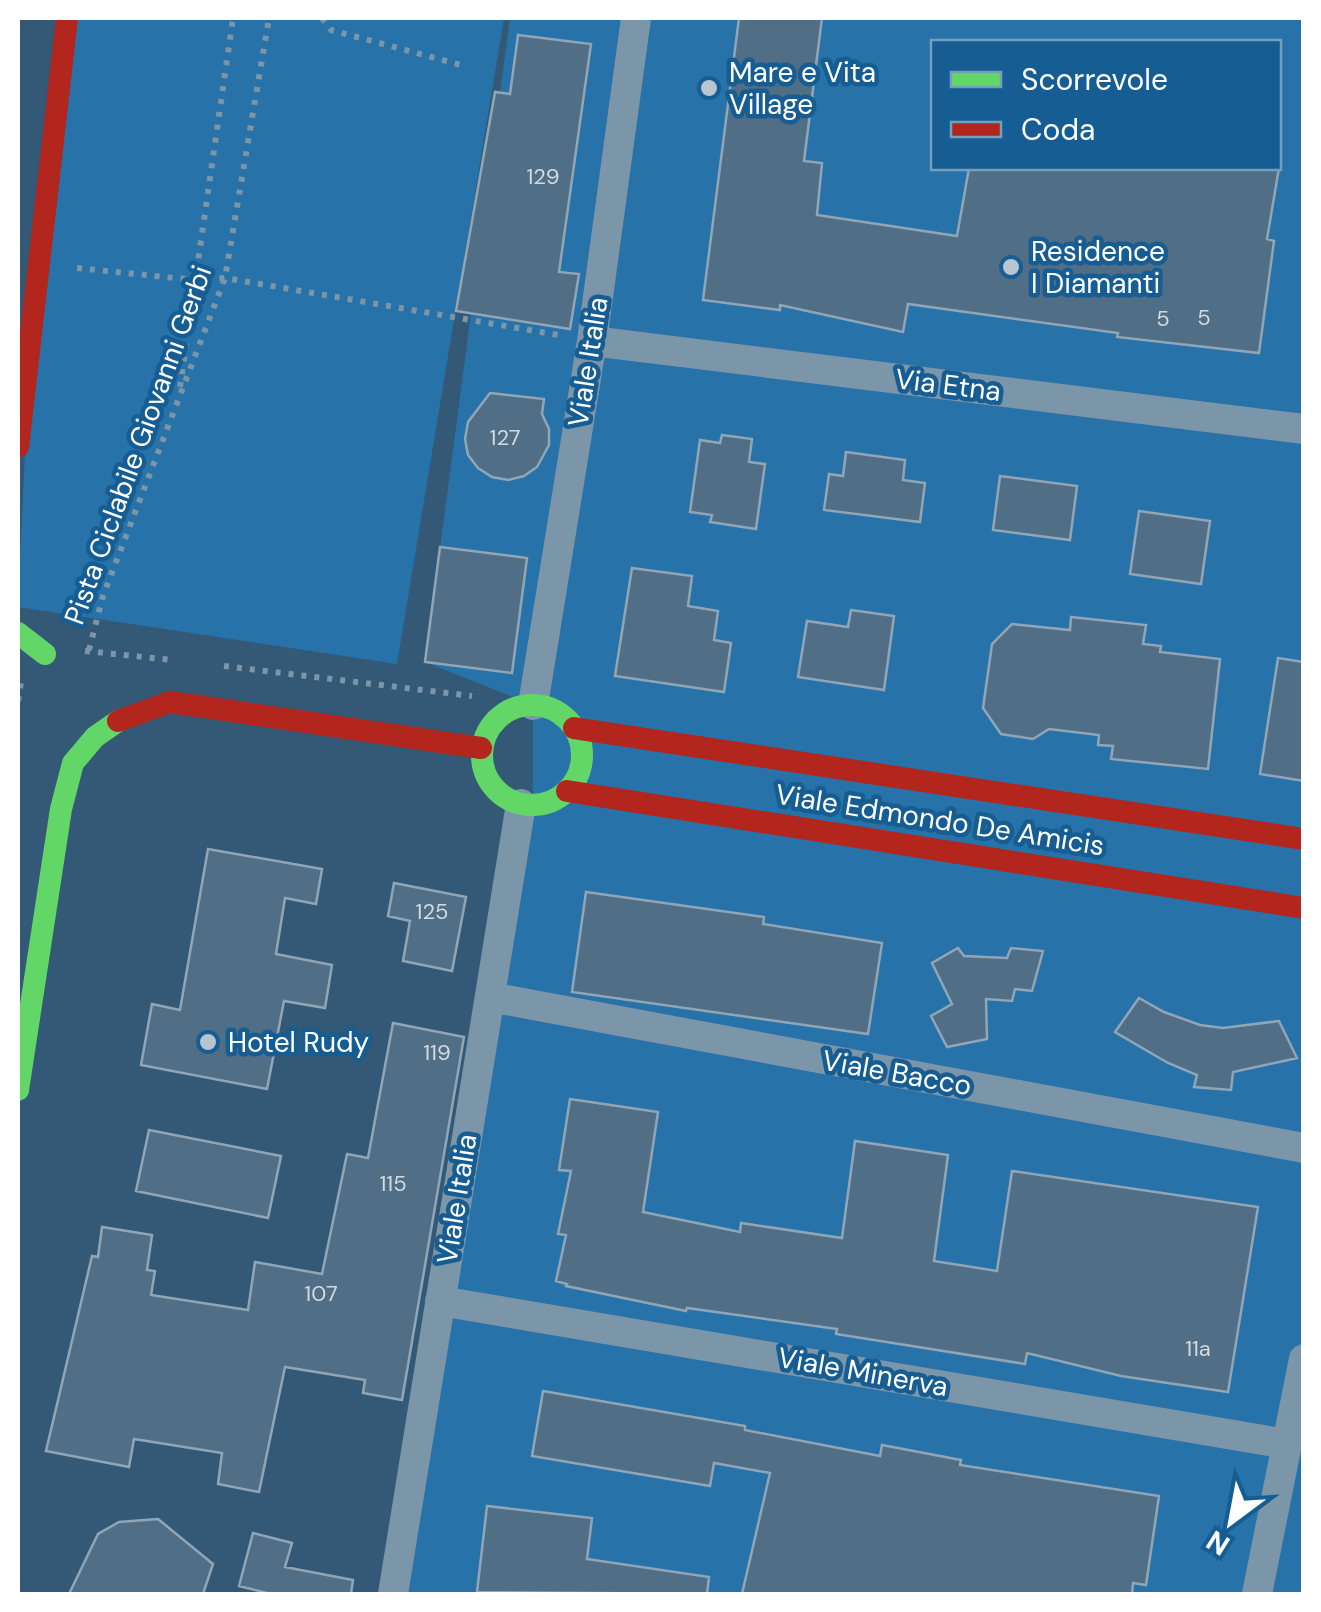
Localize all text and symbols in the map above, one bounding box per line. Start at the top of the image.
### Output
legend [931,40,1281,170]
place label: Mare e Vita Village [729,54,876,123]
text: Scorrevole [1021,60,1168,99]
marker: Mare e Vita Village [698,77,720,99]
text: Coda [1021,110,1095,149]
house number: 129 [526,162,560,191]
place label: Residence I Diamanti [1031,233,1165,302]
marker: Residence I Diamanti [1000,256,1022,278]
street label: Pista Ciclabile Giovanni Gerbi [56,260,220,630]
street label: Viale Italia [559,294,617,430]
house number: 5 [1197,303,1211,332]
house number: 5 [1156,304,1170,333]
street label: Via Etna [893,360,1003,410]
house number: 127 [490,423,520,452]
street label: Viale Edmondo De Amicis [773,776,1107,864]
house number: 125 [416,897,448,926]
place label: Hotel Rudy [228,1024,369,1061]
marker: Hotel Rudy [197,1031,219,1053]
house number: 119 [423,1038,451,1067]
street label: Viale Bacco [819,1042,975,1104]
street label: Viale Italia [428,1131,486,1267]
house number: 115 [379,1169,407,1198]
house number: 107 [304,1279,338,1308]
house number: 11a [1185,1334,1211,1363]
street label: Viale Minerva [775,1339,951,1405]
north arrow [1181,1472,1281,1572]
text: N [1200,1522,1236,1564]

